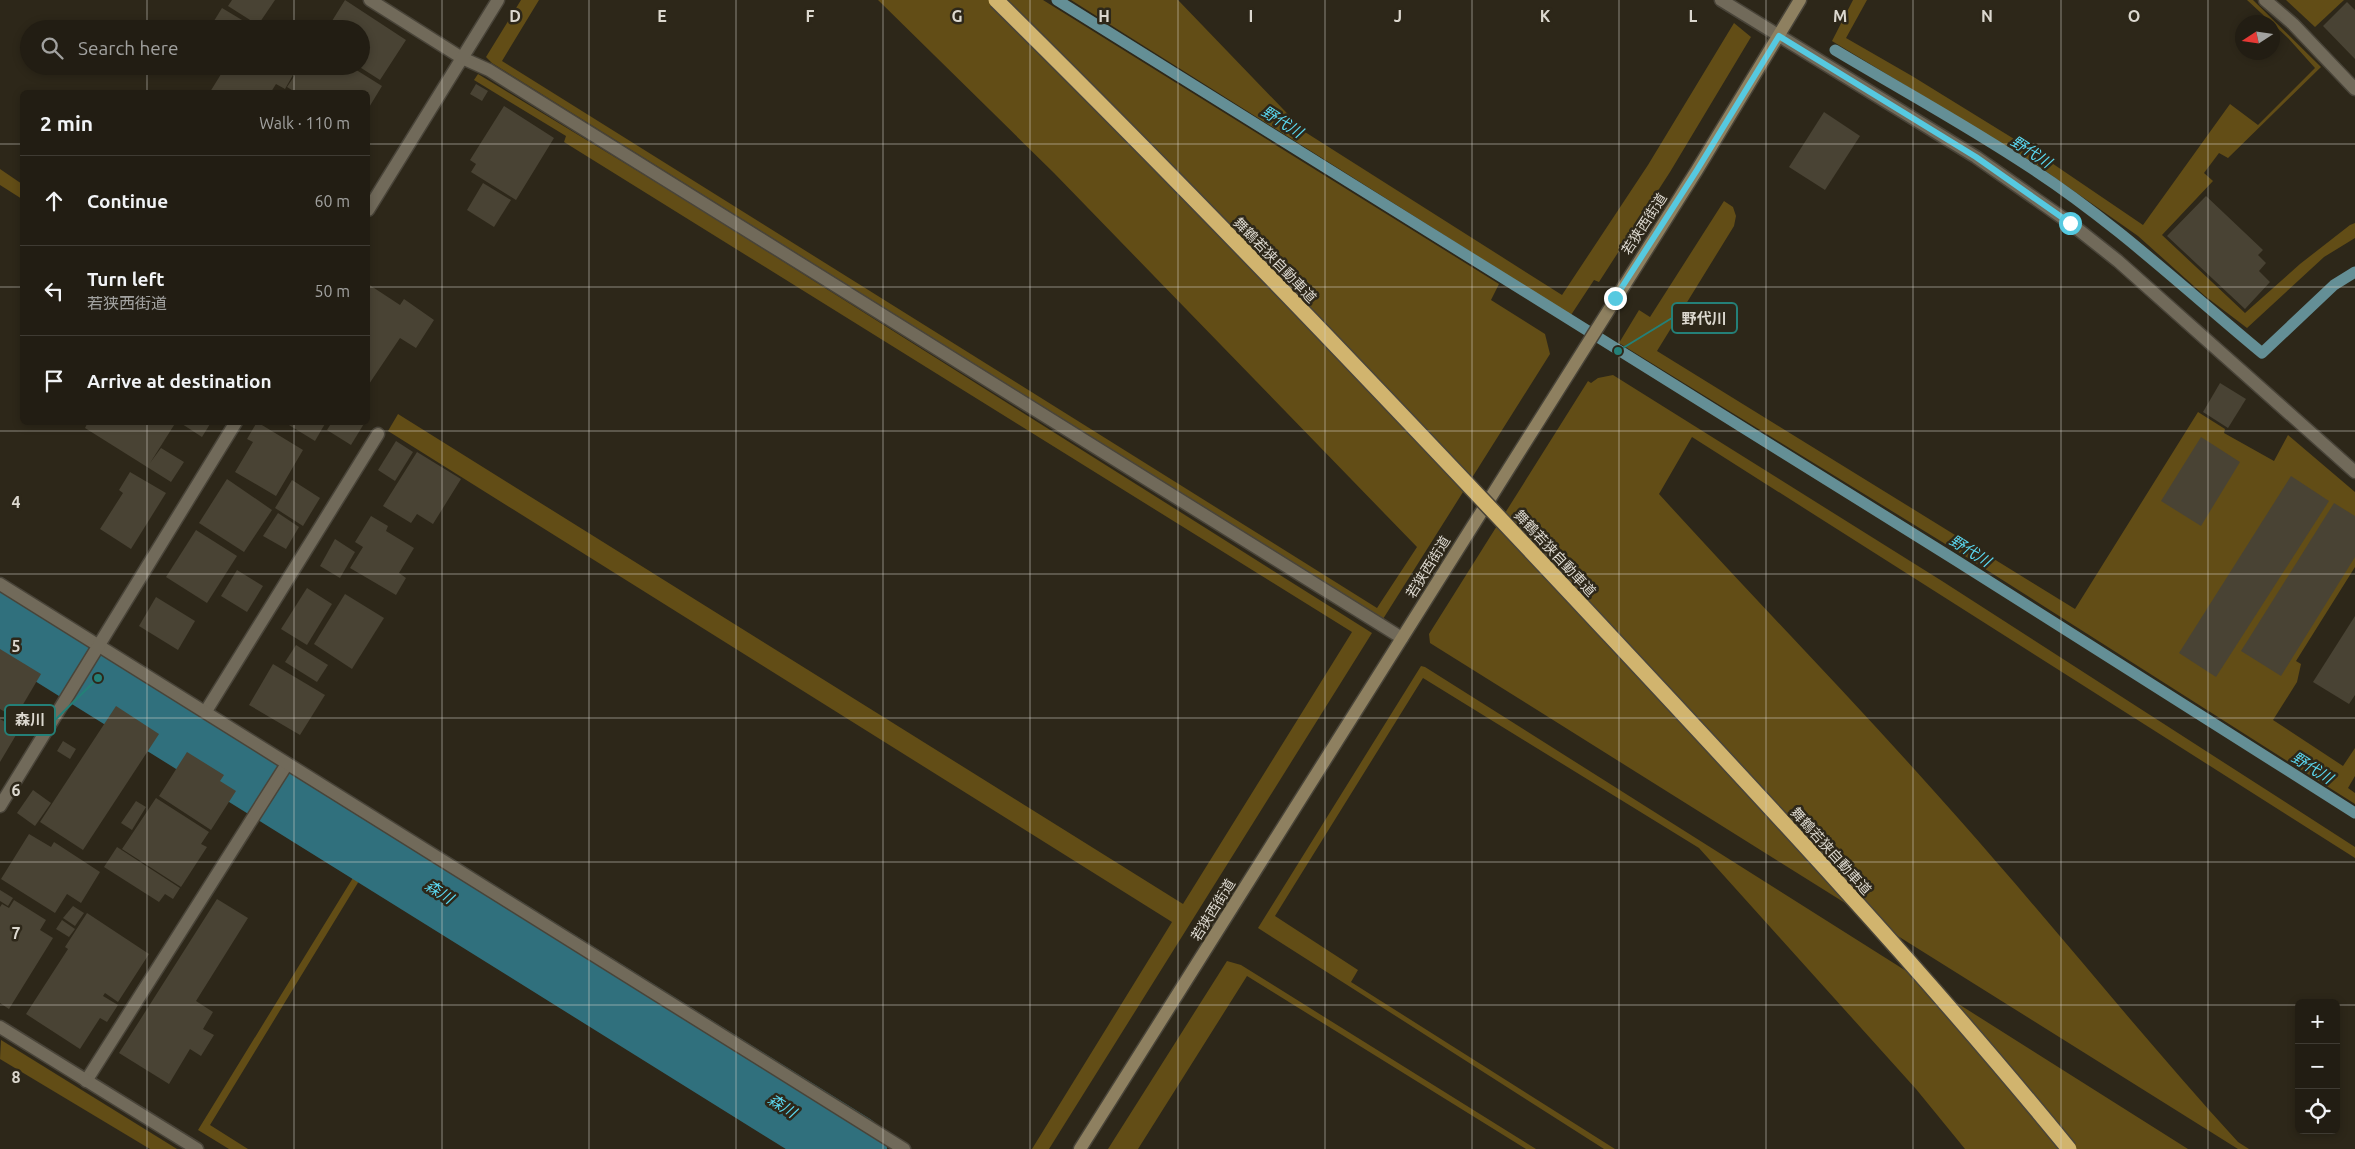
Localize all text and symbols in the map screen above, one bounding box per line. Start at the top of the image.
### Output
text: D [509,7,521,25]
text: E [657,7,667,25]
text: F [806,7,815,25]
text: G [951,7,963,25]
text: H [1098,7,1110,25]
text: I [1249,7,1253,25]
text: J [1394,7,1402,25]
text: K [1540,7,1551,25]
text: L [1689,7,1698,25]
text: M [1833,7,1847,25]
text: N [1981,7,1993,25]
text: O [2128,7,2140,25]
north arrow [2235,15,2280,60]
search box [20,20,370,75]
icon: search [38,34,66,62]
text: Search here [78,37,178,59]
water label: 野代川 [1259,102,1308,142]
text: 2 min [40,111,93,135]
text: Walk · 110 m [259,114,350,132]
water label: 野代川 [2008,132,2056,172]
icon: ahead [40,187,68,215]
text: Continue [87,190,168,212]
street label: 若狭西街道 [1618,190,1670,258]
text: 60 m [314,192,350,210]
route start [2059,212,2082,235]
street label: 舞鶴若狭自動車道 [1230,214,1320,306]
text: Turn left [87,268,165,290]
icon: left [40,277,68,305]
text: 50 m [314,282,350,300]
route end [1604,287,1627,310]
text: 若狭西街道 [87,294,167,312]
callout: 野代川 [1672,303,1737,333]
text: 野代川 [1681,310,1727,327]
icon: arrive [40,367,68,395]
text: Arrive at destination [87,370,272,392]
text: 4 [11,493,21,511]
street label: 舞鶴若狭自動車道 [1511,507,1599,599]
water label: 野代川 [1947,531,1996,571]
street label: 若狭西街道 [1403,533,1453,601]
text: 5 [11,637,21,655]
callout: 森川 [5,705,55,735]
text: 森川 [15,711,45,728]
water label: 野代川 [2289,748,2338,788]
text: 6 [11,781,21,799]
street label: 舞鶴若狭自動車道 [1788,804,1874,898]
water label: 森川 [422,876,458,908]
street label: 若狭西街道 [1188,876,1238,944]
text: 7 [11,924,21,942]
map controls [2295,999,2340,1134]
button: + [2295,999,2340,1044]
button: − [2295,1044,2340,1089]
text: 8 [11,1068,21,1086]
button: locate [2295,1089,2340,1134]
water label: 森川 [765,1090,801,1122]

